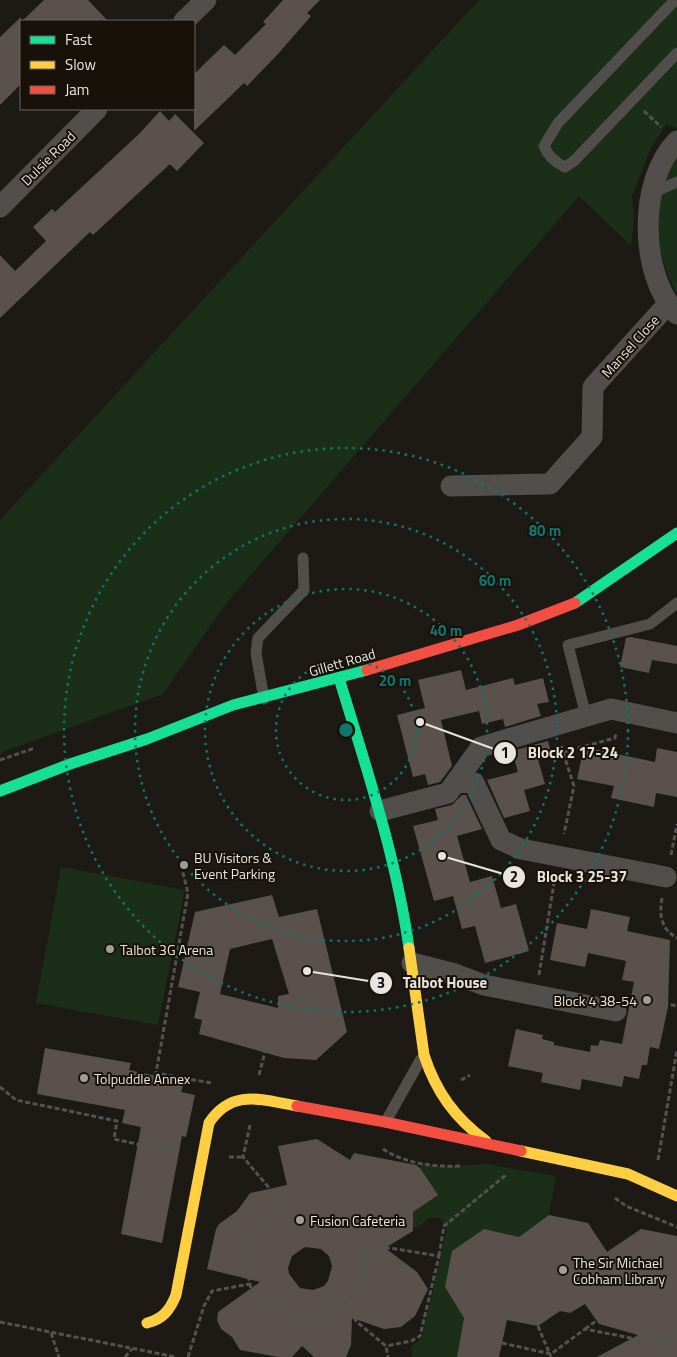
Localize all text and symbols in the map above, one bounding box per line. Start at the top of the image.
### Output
legend [20,20,195,110]
text: Fast [65,28,93,51]
text: Slow [65,53,96,76]
text: Jam [65,78,89,101]
street label: Dulsie Road [16,126,80,190]
street label: Mansel Close [596,310,664,382]
text: 80 m [529,519,561,542]
text: 60 m [479,569,511,592]
text: 40 m [430,619,462,642]
street label: Gillett Road [306,642,378,682]
text: 20 m [379,669,411,692]
centre of rings [337,721,355,739]
callout: Block 2 17-24 [493,738,628,768]
text: 1 [501,741,509,764]
text: Block 2 17-24 [528,741,618,764]
place label: BU Visitors & Event Parking [194,847,275,884]
marker: BU Visitors & Event Parking [178,859,190,871]
callout: Block 3 25-37 [502,862,637,892]
text: 2 [510,865,518,888]
text: Block 3 25-37 [537,865,627,888]
place label: Talbot 3G Arena [120,939,213,960]
marker: Talbot 3G Arena [104,943,116,955]
callout: Talbot House [368,968,498,998]
text: 3 [377,971,385,994]
text: Talbot House [403,971,488,994]
place label: Block 4 38-54 [553,990,637,1011]
marker: Block 4 38-54 [641,994,653,1006]
place label: Tolpuddle Annex [94,1068,191,1089]
marker: Tolpuddle Annex [78,1072,90,1084]
place label: Fusion Cafeteria [310,1210,405,1231]
marker: Fusion Cafeteria [294,1214,306,1226]
place label: The Sir Michael Cobham Library [573,1252,665,1289]
marker: The Sir Michael Cobham Library [557,1264,569,1276]

